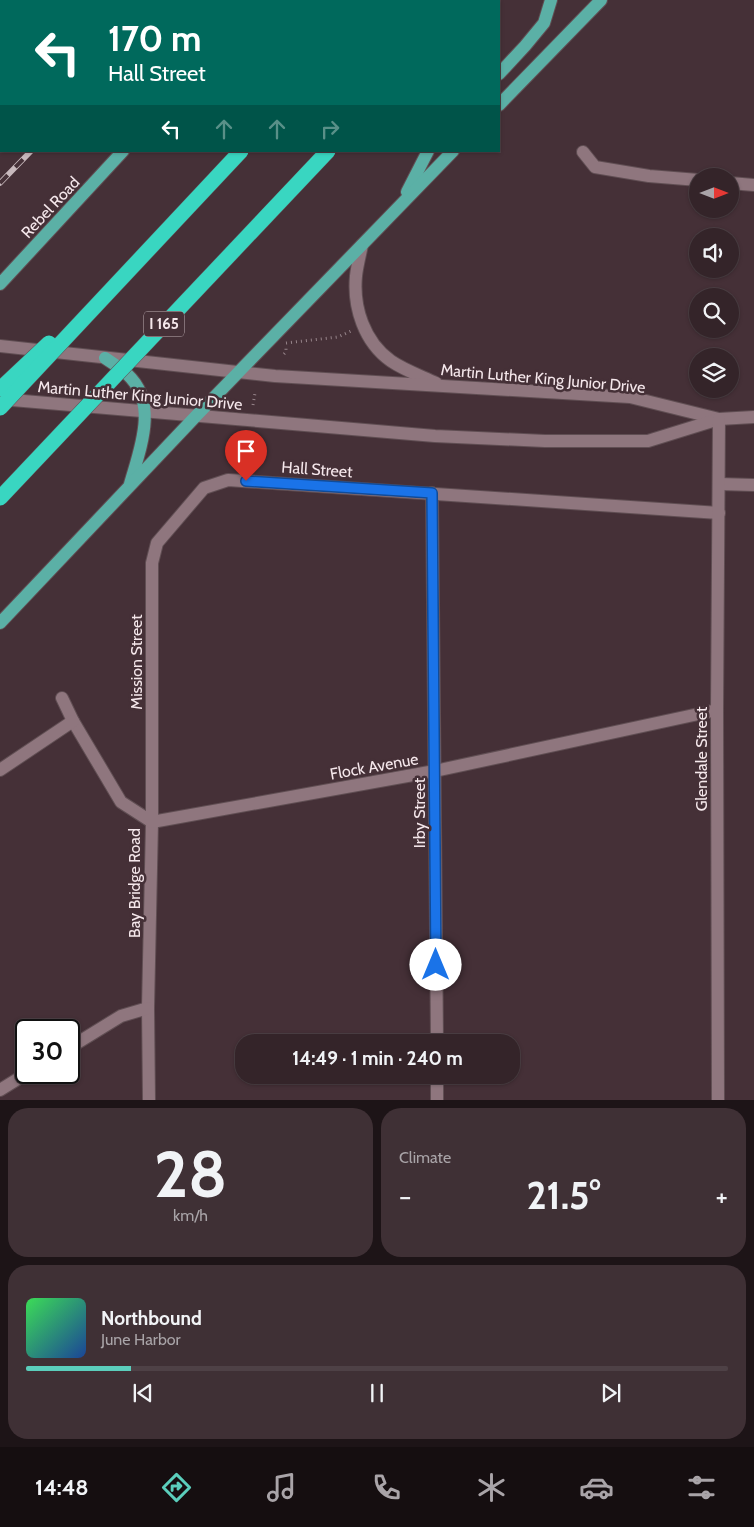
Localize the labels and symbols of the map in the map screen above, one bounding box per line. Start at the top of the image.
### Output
north arrow [689,168,739,218]
street label: Rebel Road [17,173,83,242]
road number: I 165 [144,312,184,336]
street label: Martin Luther King Junior Drive [440,360,646,397]
street label: Martin Luther King Junior Drive [37,377,243,414]
pin [225,430,267,481]
street label: Hall Street [281,458,354,481]
street label: Mission Street [127,614,146,710]
street label: Glendale Street [692,706,711,811]
street label: Flock Avenue [328,749,420,784]
street label: Irby Street [410,777,429,848]
street label: Bay Bridge Road [125,828,144,938]
position arrow [409,938,461,990]
speed limit sign: 30 [15,1019,80,1084]

